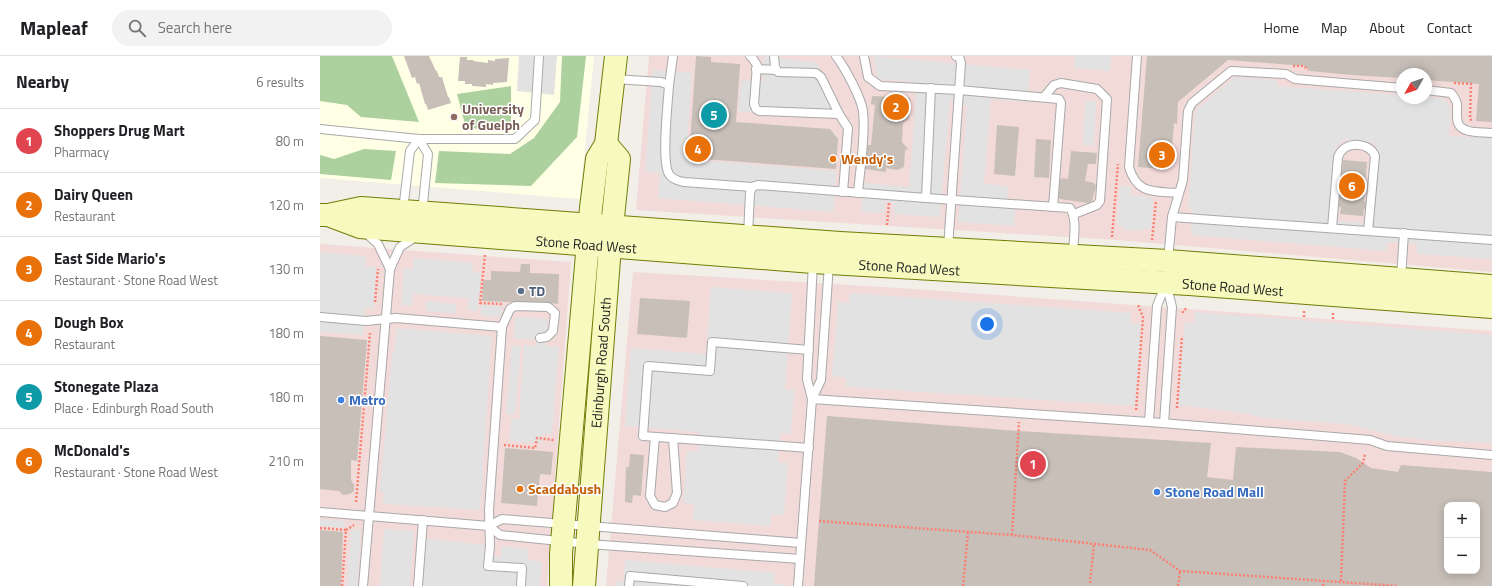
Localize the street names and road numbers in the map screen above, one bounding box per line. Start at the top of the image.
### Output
street label: Stone Road West [535,230,638,258]
street label: Stone Road West [858,254,961,281]
street label: Stone Road West [1181,273,1284,301]
street label: Edinburgh Road South [585,296,616,429]

